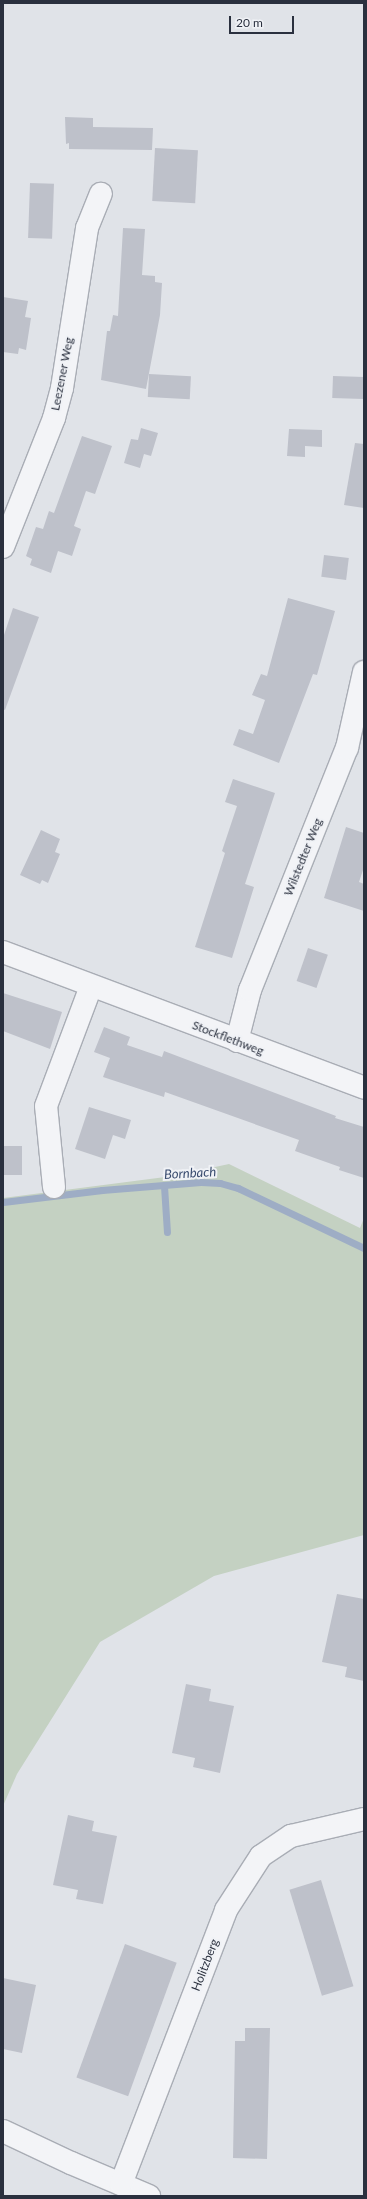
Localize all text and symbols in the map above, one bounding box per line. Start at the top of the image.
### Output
scale bar [231,8,296,34]
text: 20 m [236,15,263,30]
street label: Leezener Weg [48,336,76,412]
street label: Wilstedter Weg [281,816,325,898]
street label: Stockflethweg [190,1018,266,1058]
water label: Bornbach [164,1164,216,1182]
street label: Holitzberg [188,1937,222,1993]

